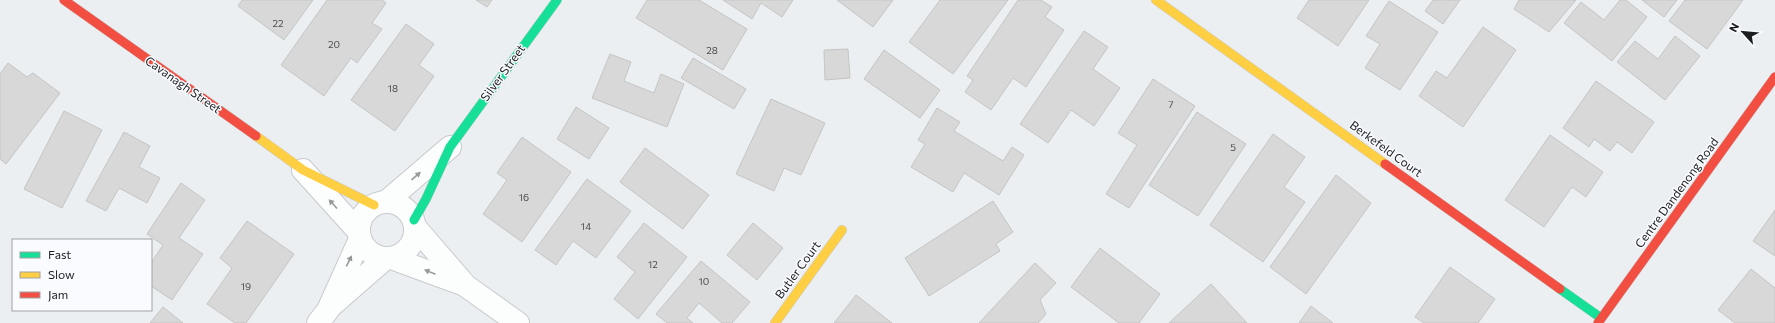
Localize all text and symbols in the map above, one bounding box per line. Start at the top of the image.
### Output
north arrow [1723,12,1763,52]
house number: 22 [272,17,284,29]
text: N [1726,21,1741,34]
house number: 20 [328,38,340,50]
street label: Silver Street [477,41,527,103]
house number: 28 [706,44,718,56]
street label: Cavanagh Street [143,53,224,116]
house number: 18 [388,82,398,94]
house number: 7 [1168,98,1174,110]
street label: Berkefeld Court [1348,117,1426,179]
street label: Centre Dandenong Road [1632,135,1721,250]
house number: 5 [1230,141,1236,153]
one-way arrow [411,171,421,181]
house number: 16 [519,191,529,203]
one-way arrow [328,198,337,209]
house number: 14 [581,220,591,232]
street label: Butler Court [772,238,823,301]
legend [12,239,152,311]
text: Fast [48,247,71,261]
one-way arrow [346,256,352,267]
house number: 12 [648,258,658,270]
text: Slow [48,267,75,281]
one-way arrow [424,268,436,274]
house number: 10 [699,275,709,287]
house number: 19 [241,280,251,292]
text: Jam [48,287,68,302]

